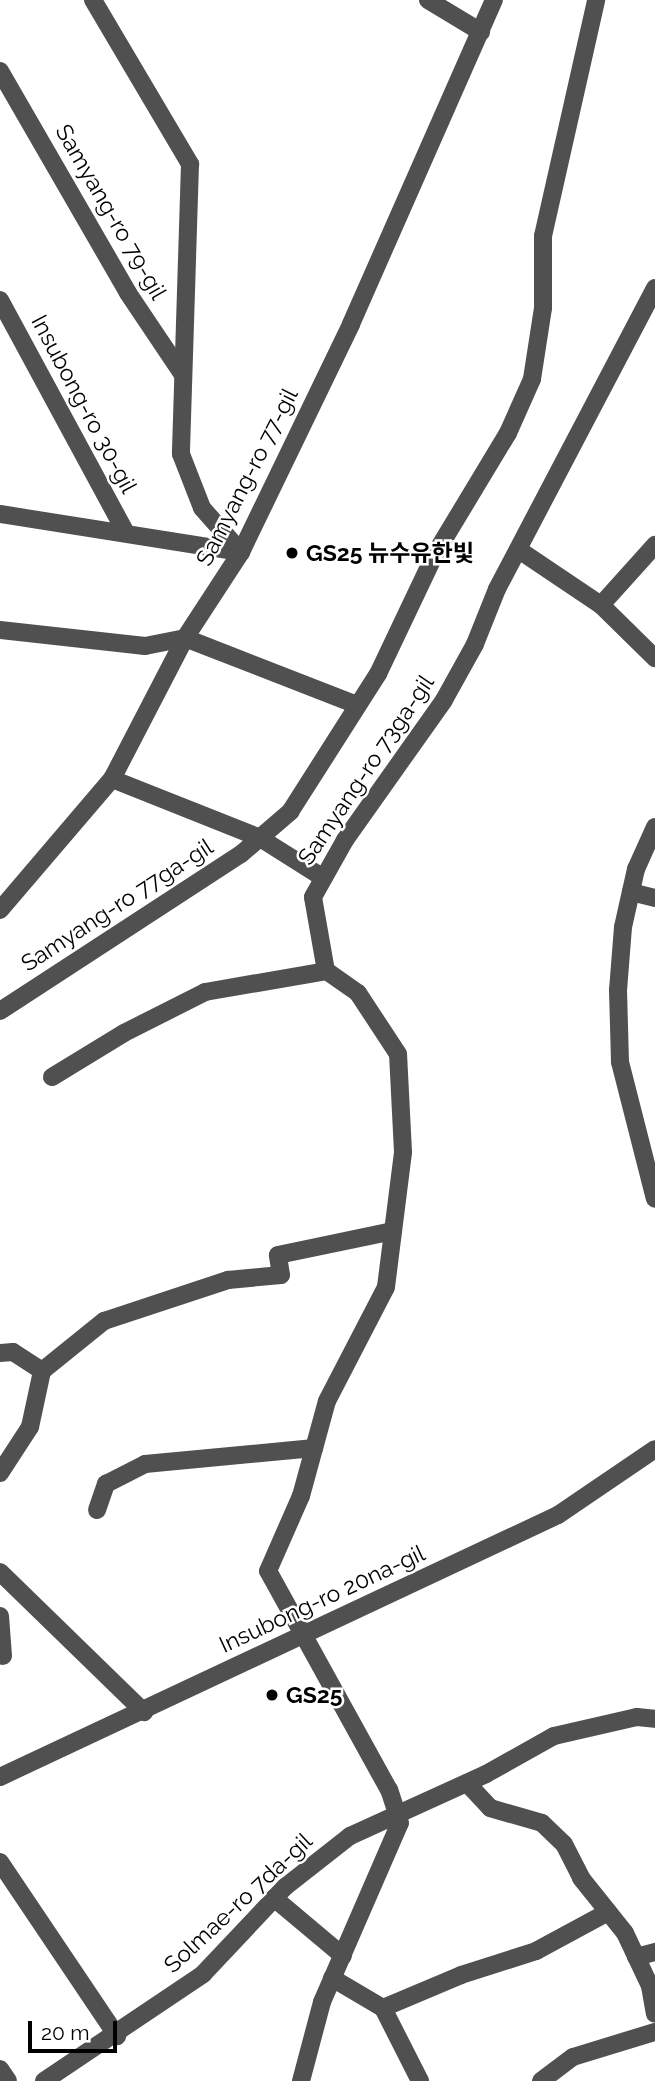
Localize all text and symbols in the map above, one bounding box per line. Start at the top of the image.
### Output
street label: Samyang-ro 79-gil [50,120,172,304]
street label: Insubong-ro 30-gil [25,310,143,498]
street label: Samyang-ro 77-gil [190,384,304,570]
place label: GS25 뉴수유한빛 [306,539,474,567]
marker: GS25 뉴수유한빛 [284,545,300,561]
street label: Samyang-ro 73ga-gil [292,670,440,870]
street label: Samyang-ro 77ga-gil [16,833,218,977]
street label: Insubong-ro 20na-gil [215,1539,429,1659]
place label: GS25 [286,1681,342,1709]
marker: GS25 [264,1687,280,1703]
street label: Solmae-ro 7da-gil [158,1827,318,1979]
scale bar [32,2008,121,2052]
text: 20 m [41,2020,89,2045]

